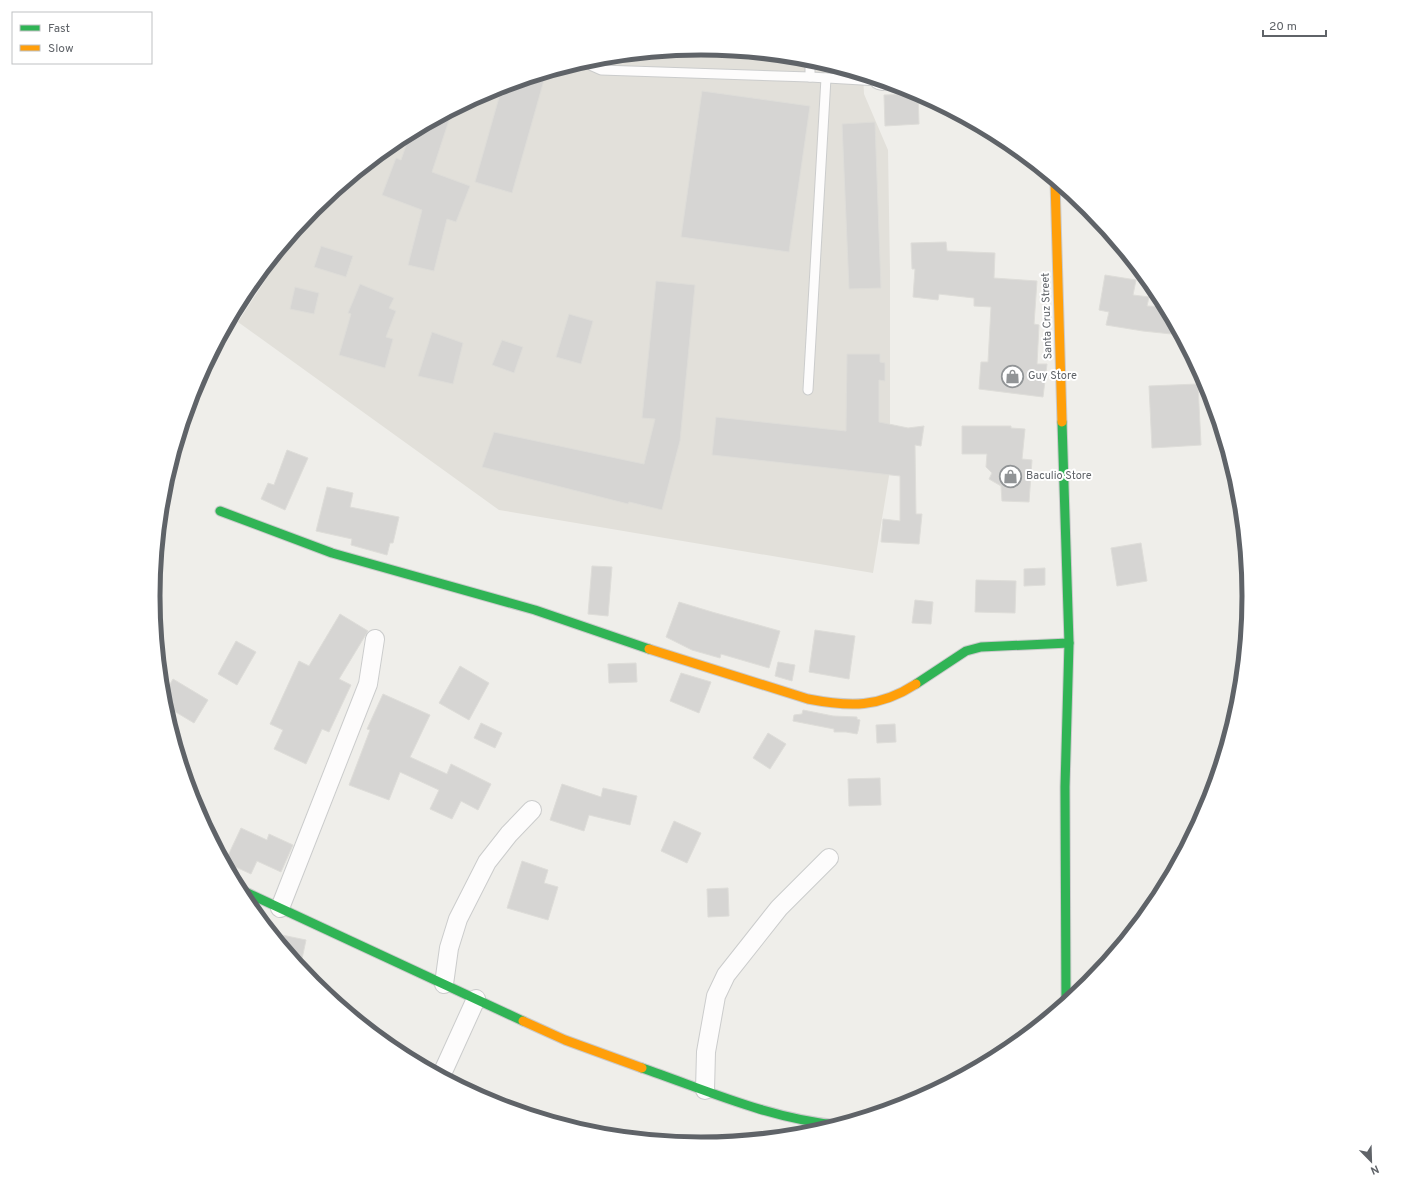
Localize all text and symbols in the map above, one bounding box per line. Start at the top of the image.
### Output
legend [12,12,152,64]
scale bar [1263,12,1326,38]
text: 20 m [1269,19,1297,35]
text: Fast [48,21,70,37]
text: Slow [48,41,74,57]
street label: Santa Cruz Street [1038,272,1056,360]
shop icon: Guy Store [1000,363,1026,389]
place label: Guy Store [1028,369,1077,383]
shop icon: Baculio Store [998,463,1024,489]
place label: Baculio Store [1026,469,1092,483]
north arrow [1351,1141,1391,1181]
text: N [1368,1161,1381,1177]

